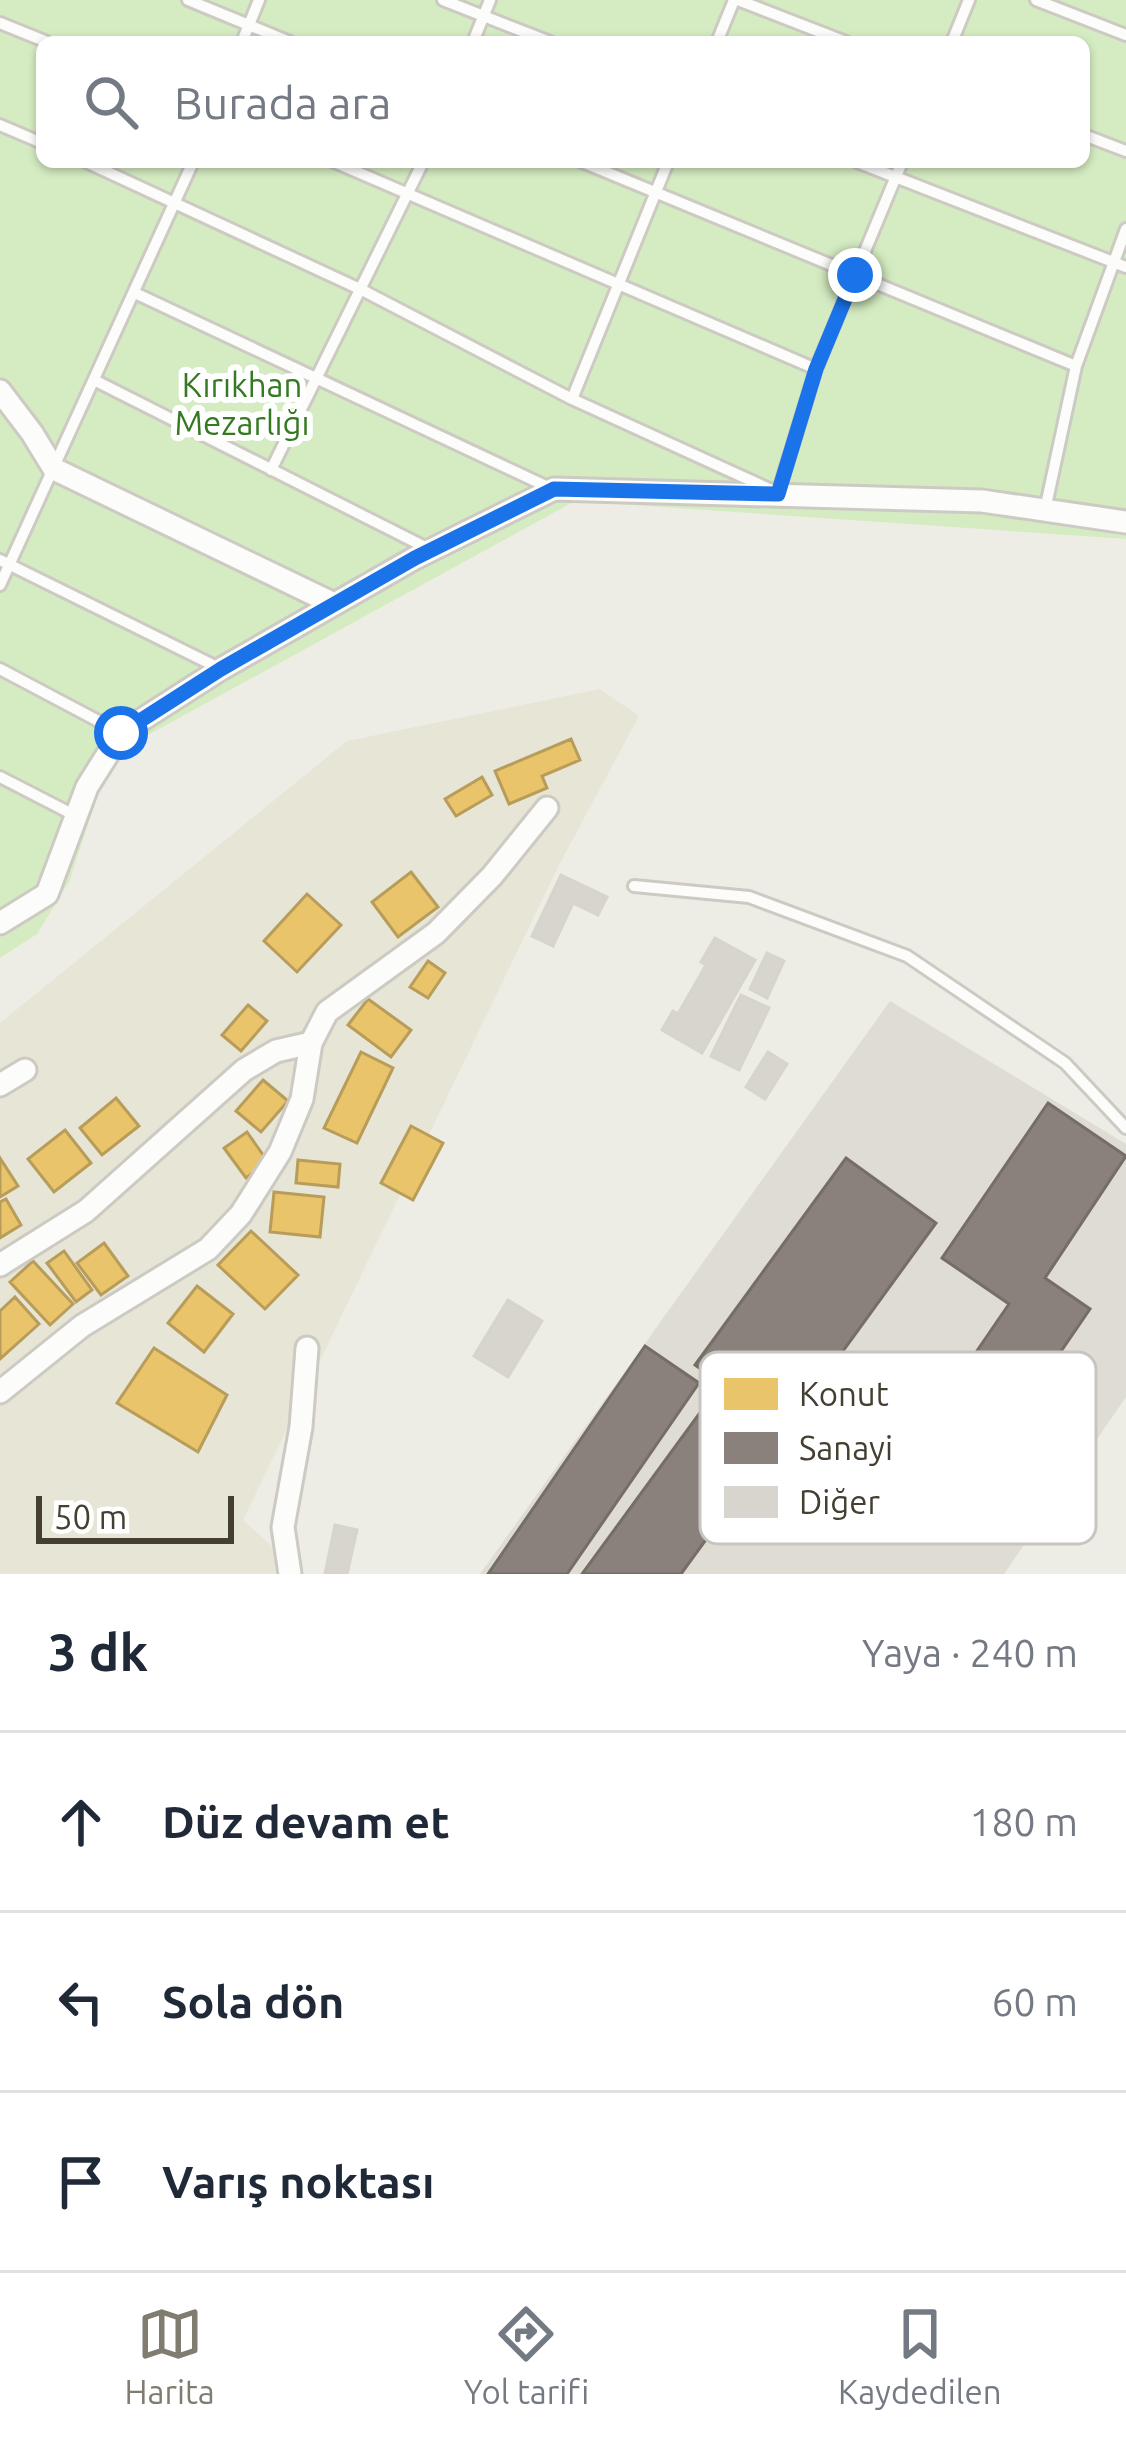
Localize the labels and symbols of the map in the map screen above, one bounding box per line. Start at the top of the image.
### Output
route end [828,248,882,302]
park label: Kırıkhan Mezarlığı [174,366,310,441]
route start [94,706,148,760]
legend [700,1352,1096,1544]
text: Konut [799,1375,889,1412]
text: Sanayi [799,1429,893,1466]
text: Diğer [799,1483,881,1520]
scale bar [36,1490,234,1543]

